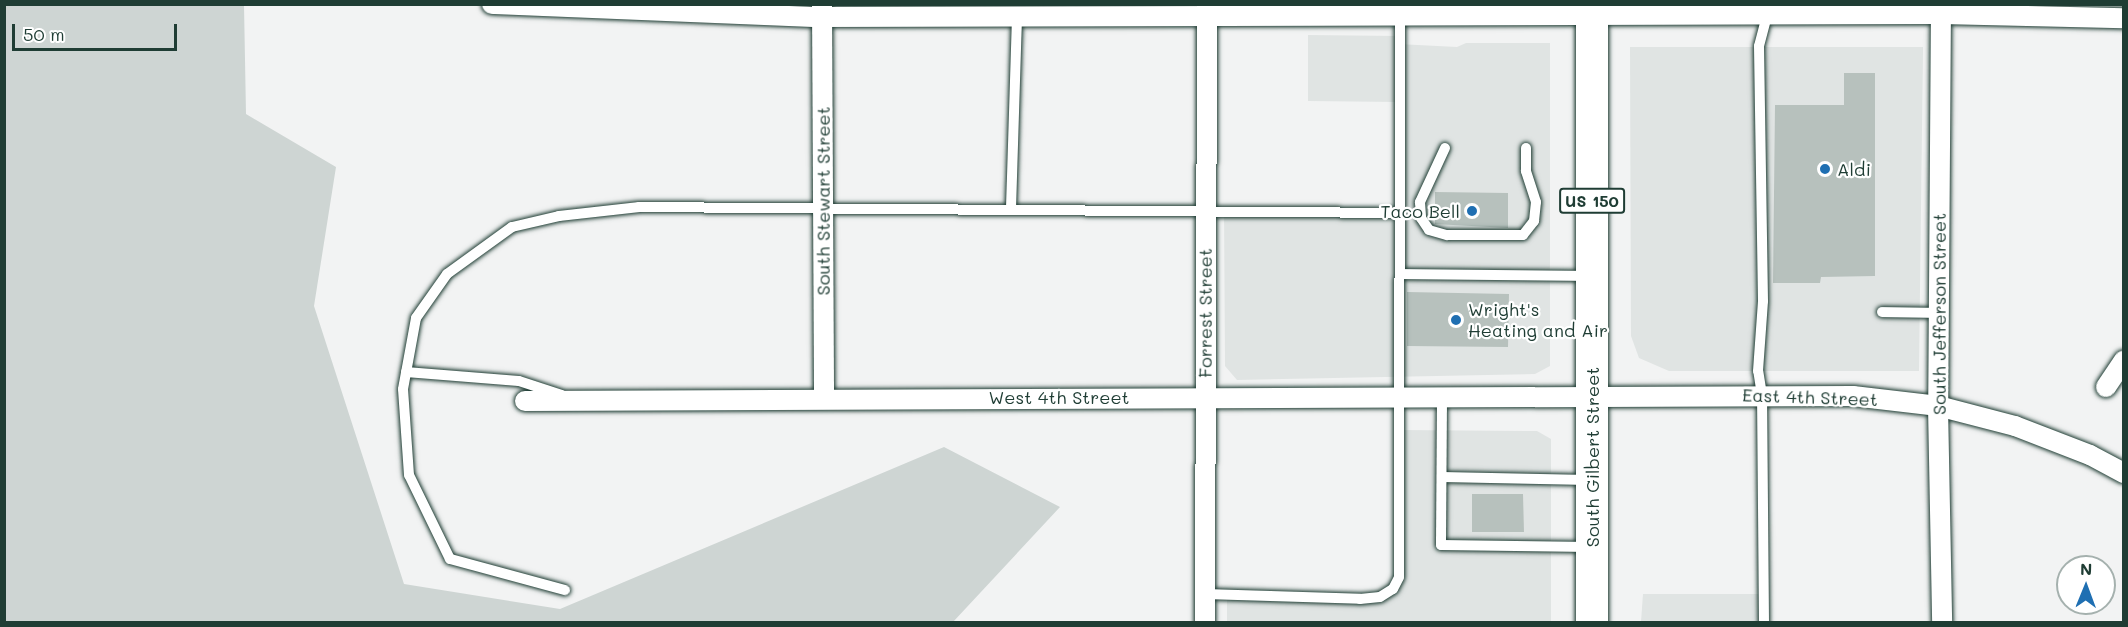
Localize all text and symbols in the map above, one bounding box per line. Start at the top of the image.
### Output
scale bar [15,12,180,50]
text: 50 m [23,22,65,46]
street label: South Stewart Street [812,107,834,295]
place label: Aldi [1837,158,1871,180]
marker: Aldi [1818,162,1832,176]
road number: US 150 [1559,188,1625,214]
place label: Taco Bell [1380,200,1460,222]
marker: Taco Bell [1465,204,1479,218]
street label: South Jefferson Street [1928,213,1950,415]
street label: Forrest Street [1194,248,1216,378]
place label: Wright's Heating and Air [1468,299,1608,342]
marker: Wright's Heating and Air [1449,313,1463,327]
street label: South Gilbert Street [1581,367,1603,547]
street label: East 4th Street [1742,384,1878,410]
street label: West 4th Street [988,386,1130,408]
north arrow [2056,555,2116,615]
text: N [2080,558,2093,579]

